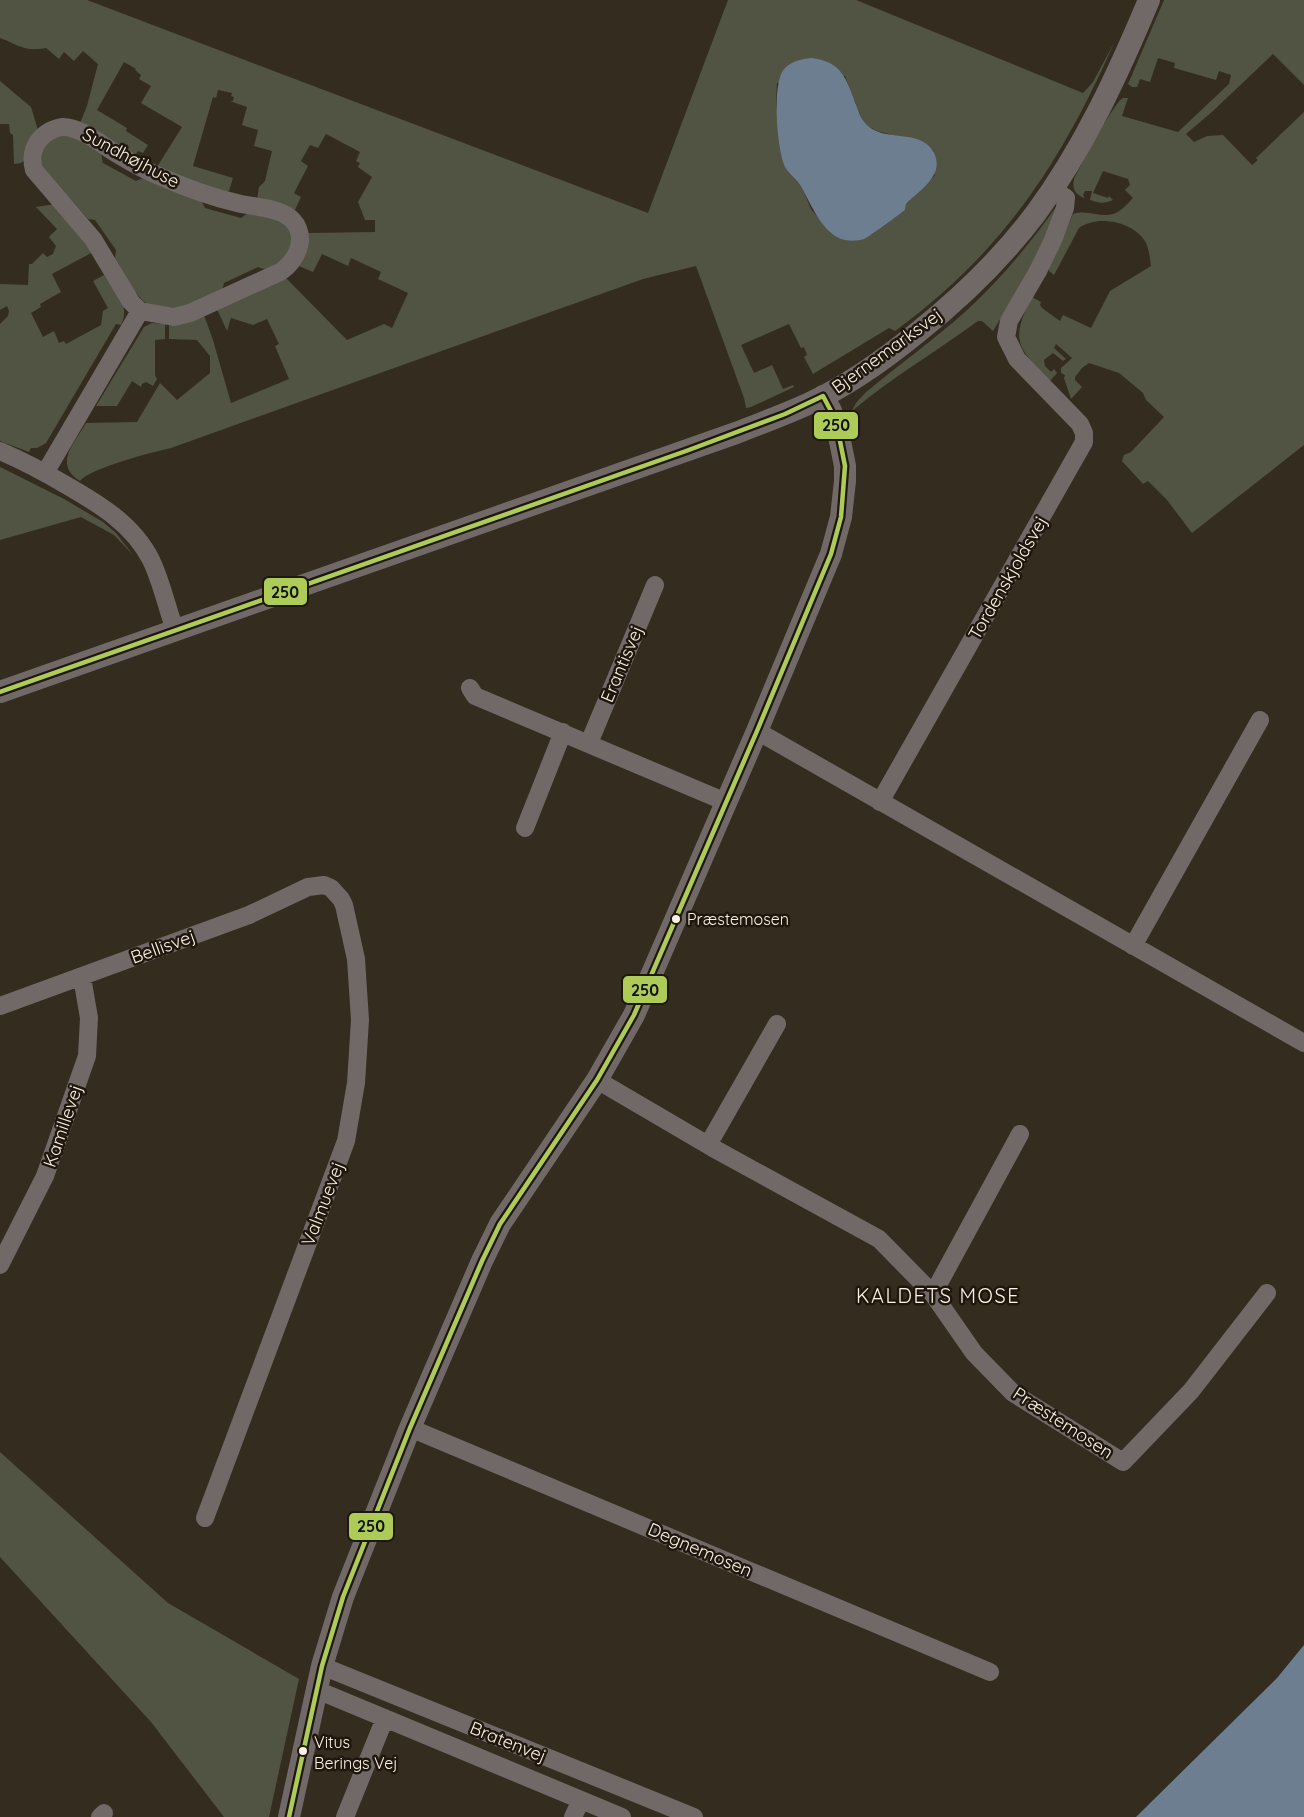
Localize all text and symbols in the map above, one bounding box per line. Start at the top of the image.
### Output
street label: Sundhøjhuse [79,122,184,193]
street label: Bjernemarksvej [827,303,946,398]
line badge: 250 [813,411,859,440]
text: 250 [822,415,850,435]
street label: Tordenskjoldsvej [963,512,1052,644]
line badge: 250 [263,577,308,606]
text: 250 [271,582,299,602]
street label: Erantisvej [595,622,648,706]
place label: Præstemosen [687,909,789,929]
marker: Præstemosen [670,913,682,925]
street label: Bellisvej [127,924,198,969]
line badge: 250 [622,975,668,1004]
text: 250 [631,980,659,1000]
street label: Kamillevej [38,1081,87,1170]
street label: Valmuevej [296,1159,349,1249]
district label: KALDETS MOSE [856,1283,1020,1308]
street label: Præstemosen [1009,1382,1118,1463]
line badge: 250 [348,1512,394,1541]
text: 250 [357,1516,385,1536]
street label: Degnemosen [644,1517,756,1582]
street label: Bratenvej [467,1716,550,1767]
place label: Vitus Berings Vej [314,1732,398,1773]
marker: Vitus Berings Vej [297,1745,309,1757]

